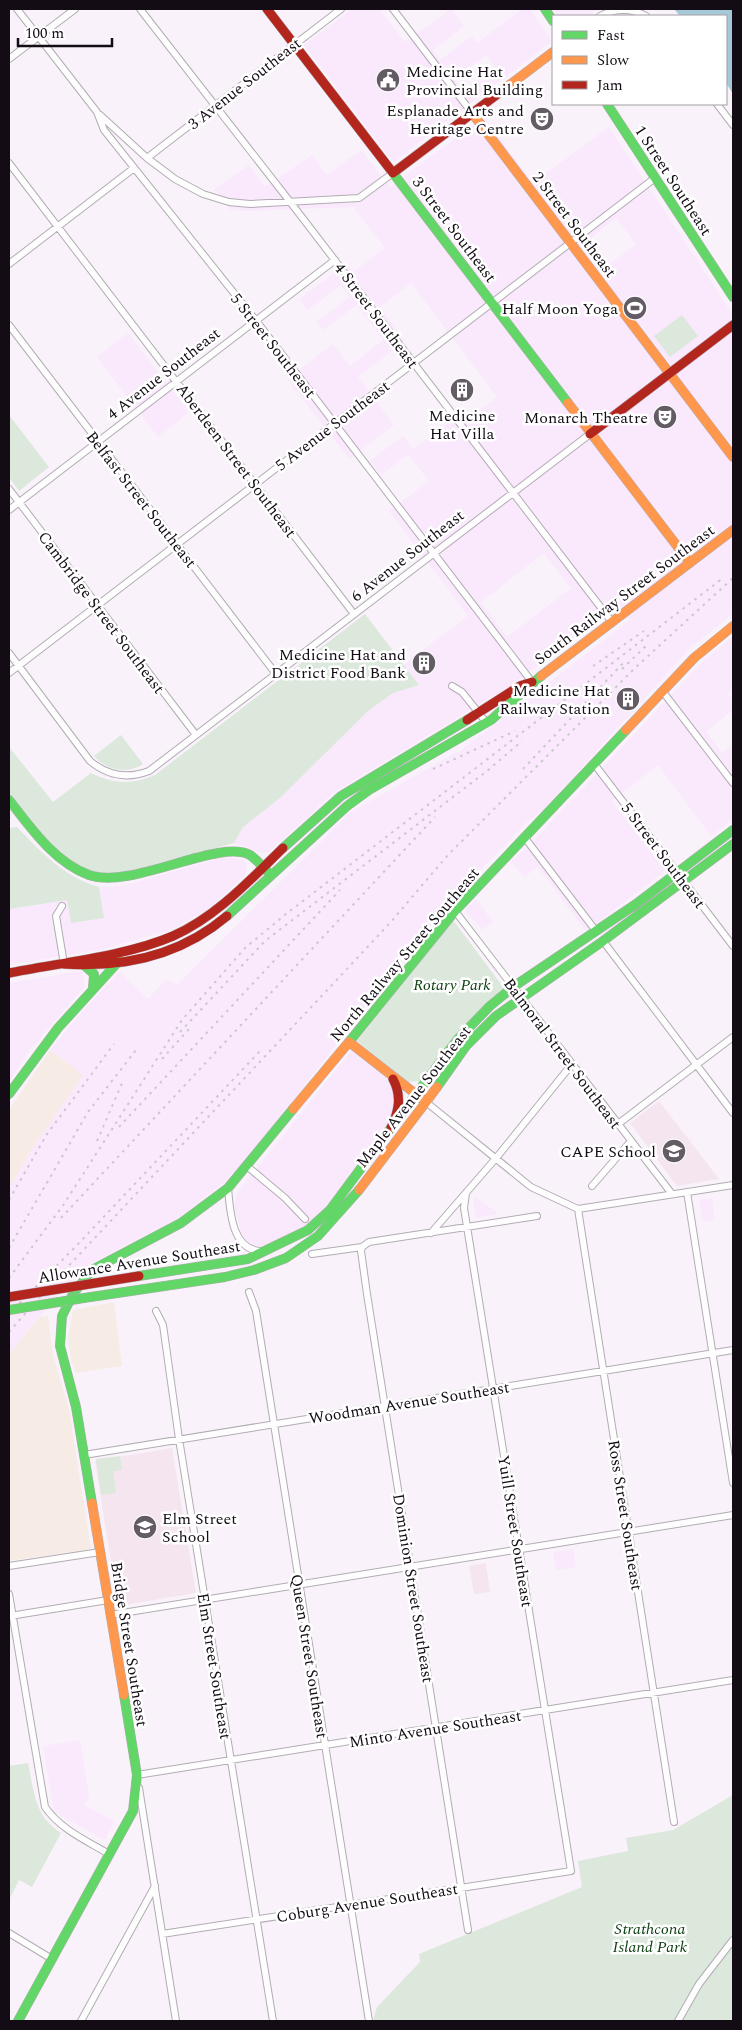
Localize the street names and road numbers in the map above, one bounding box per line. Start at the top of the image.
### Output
street label: 3 Avenue Southeast [183,32,307,136]
street label: 1 Street Southeast [628,121,718,241]
street label: 2 Street Southeast [526,166,622,283]
street label: 3 Street Southeast [406,171,502,288]
street label: 4 Street Southeast [328,257,424,374]
street label: 5 Street Southeast [225,288,322,403]
street label: 4 Avenue Southeast [102,322,226,426]
street label: 5 Avenue Southeast [270,374,395,477]
street label: Aberdeen Street Southeast [170,378,303,543]
street label: Belfast Street Southeast [80,426,203,574]
street label: 6 Avenue Southeast [346,504,470,608]
street label: South Railway Street Southeast [529,519,720,671]
street label: Cambridge Street Southeast [32,526,171,699]
street label: 5 Street Southeast [615,797,711,914]
street label: North Railway Street Southeast [324,862,486,1047]
street label: Balmoral Street Southeast [497,973,627,1134]
street label: Maple Avenue Southeast [350,1020,477,1173]
street label: Allowance Avenue Southeast [36,1234,242,1290]
street label: Woodman Avenue Southeast [307,1375,512,1431]
street label: Ross Street Southeast [601,1438,649,1593]
street label: Yuill Street Southeast [491,1453,539,1609]
street label: Dominion Street Southeast [386,1492,440,1685]
street label: Bridge Street Southeast [104,1560,154,1729]
street label: Queen Street Southeast [284,1572,334,1740]
street label: Elm Street Southeast [191,1591,238,1742]
street label: Minto Avenue Southeast [347,1703,523,1754]
street label: Coburg Avenue Southeast [275,1877,460,1929]

